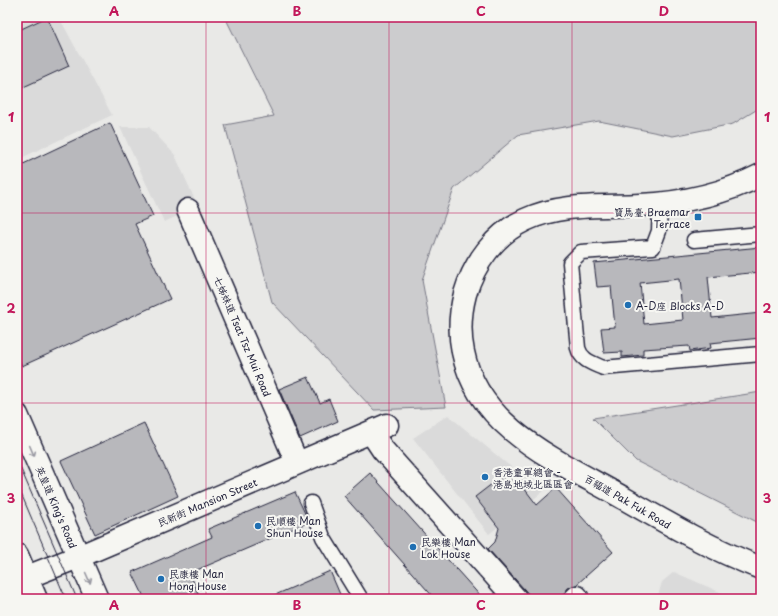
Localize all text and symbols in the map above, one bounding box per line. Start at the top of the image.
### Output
text: A [109,1,119,20]
text: B [293,1,302,20]
text: C [476,1,486,20]
text: D [659,1,669,20]
text: 1 [8,107,14,126]
text: 1 [764,107,770,126]
place label: 寶馬臺 Braemar Terrace [614,204,690,231]
marker: 寶馬臺 Braemar Terrace [693,212,703,222]
street label: 七姊妹道 Tsat Tsz Mui Road [211,273,275,399]
text: 2 [6,298,16,317]
place label: A-D座 Blocks A-D [636,298,724,313]
text: 2 [762,298,772,317]
marker: A-D座 Blocks A-D [623,300,633,310]
one-way arrow [29,444,37,456]
street label: 英皇道 King's Road [33,463,81,551]
place label: 香港童軍總會 - 港島地域北區區會 [493,464,574,491]
street label: 百福道 Pak Fuk Road [582,470,674,532]
marker: 香港童軍總會 - 港島地域北區區會 [480,472,490,482]
street label: 民新街 Mansion Street [155,474,259,530]
text: 3 [7,488,16,507]
text: 3 [763,488,772,507]
place label: 民順樓 Man Shun House [266,513,324,540]
marker: 民順樓 Man Shun House [253,521,263,531]
place label: 民樂樓 Man Lok House [421,534,476,561]
marker: 民樂樓 Man Lok House [408,542,418,552]
place label: 民康樓 Man Hong House [169,566,227,593]
one-way arrow [85,572,92,584]
marker: 民康樓 Man Hong House [156,574,166,584]
text: A [109,595,119,614]
text: B [293,595,302,614]
text: C [476,595,486,614]
text: D [659,595,669,614]

